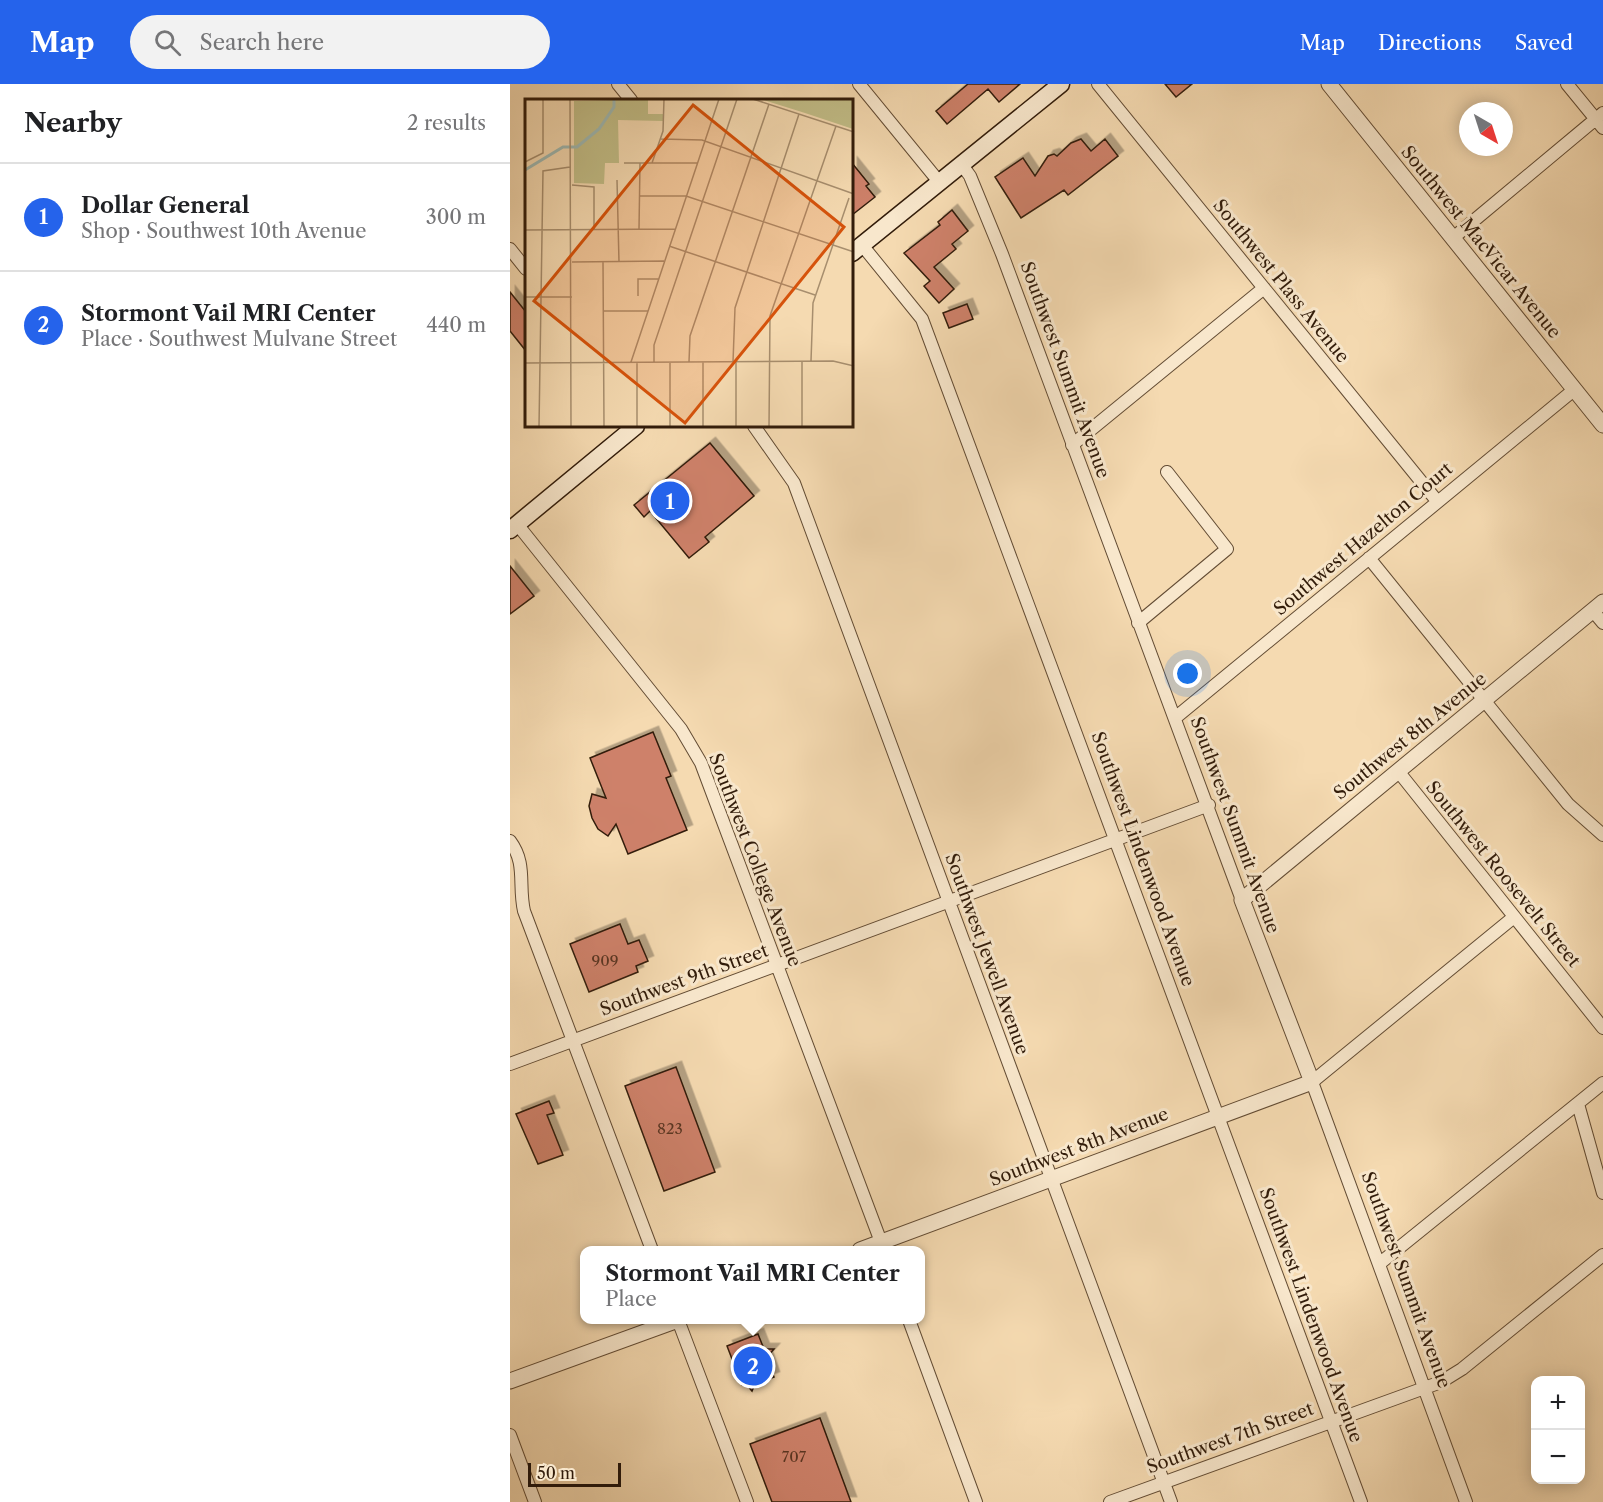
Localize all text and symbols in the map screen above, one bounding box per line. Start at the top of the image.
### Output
search box [130,15,550,69]
text: Map [30,25,94,59]
icon: search [151,26,184,59]
text: Search here [199,29,324,56]
text: Map [1300,30,1345,55]
text: Directions [1378,30,1482,55]
text: Saved [1515,30,1573,55]
inset map [525,99,854,428]
north arrow [1459,102,1513,156]
text: Nearby [24,107,122,139]
text: 2 results [407,111,486,135]
street label: Southwest MacVicar Avenue [1396,141,1566,343]
text: Dollar General [81,192,249,219]
street label: Southwest Plass Avenue [1208,195,1354,367]
text: 1 [39,205,48,229]
text: 300 m [426,205,486,229]
text: Shop · Southwest 10th Avenue [81,219,367,243]
street label: Southwest Summit Avenue [1016,259,1114,481]
text: Stormont Vail MRI Center [81,300,376,327]
text: 2 [38,313,49,337]
text: 440 m [426,313,486,337]
text: Place · Southwest Mulvane Street [81,327,397,351]
street label: Southwest Hazelton Court [1269,457,1457,620]
pin: 1 [650,478,690,524]
your location [1173,659,1202,688]
street label: Southwest 8th Avenue [1329,668,1491,804]
street label: Southwest Summit Avenue [1186,714,1284,936]
street label: Southwest Lindenwood Avenue [1087,729,1199,989]
street label: Southwest College Avenue [704,750,806,970]
street label: Southwest Roosevelt Street [1421,777,1585,972]
street label: Southwest Jewell Avenue [940,850,1034,1058]
street label: Southwest 9th Street [597,939,772,1021]
house number: 909 [591,951,619,970]
street label: Southwest 8th Avenue [986,1103,1172,1191]
house number: 823 [657,1119,683,1138]
street label: Southwest Summit Avenue [1357,1169,1455,1391]
street label: Southwest Lindenwood Avenue [1255,1185,1367,1445]
popup [580,1246,925,1324]
text: Stormont Vail MRI Center [605,1260,900,1287]
text: Place [605,1287,657,1311]
pin: 2 [734,1344,772,1388]
map controls [1531,1376,1585,1484]
button: + [1531,1376,1585,1430]
street label: Southwest 7th Street [1144,1397,1317,1478]
button: − [1531,1430,1585,1484]
house number: 707 [782,1447,807,1466]
scale bar [528,1460,621,1488]
text: 50 m [537,1463,575,1483]

